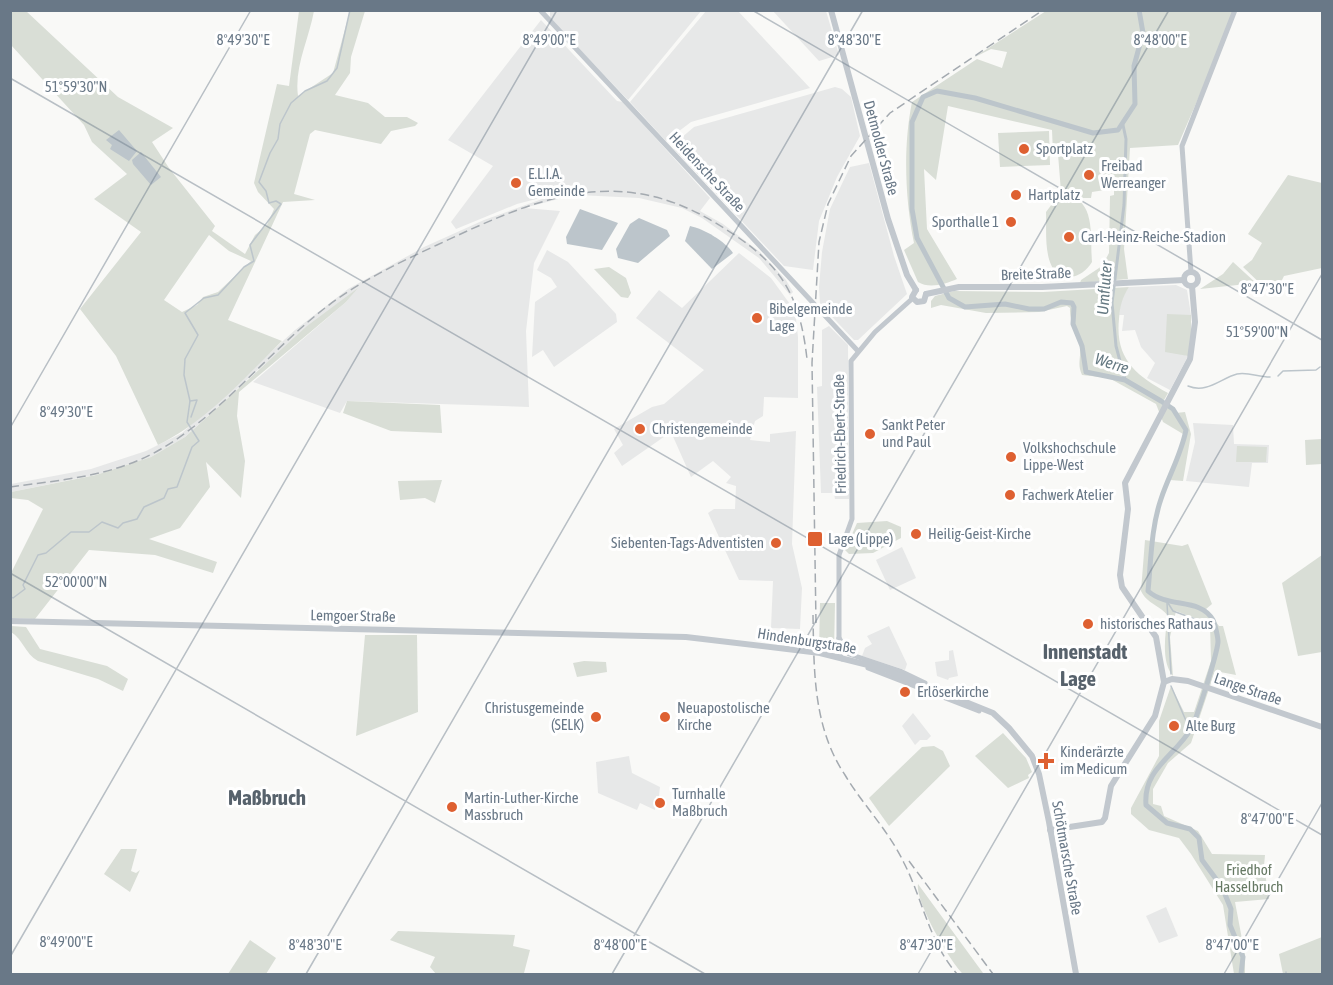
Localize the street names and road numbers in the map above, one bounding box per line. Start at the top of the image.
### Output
street label: Detmolder Straße [861,99,902,197]
street label: Heidensche Straße [666,128,749,215]
street label: Breite Straße [1000,264,1072,283]
street label: Friedrich-Ebert-Straße [830,374,849,494]
street label: Lemgoer Straße [310,606,396,625]
street label: Hindenburgstraße [756,624,858,657]
street label: Lange Straße [1212,669,1285,708]
street label: Schötmarsche Straße [1049,800,1086,916]

